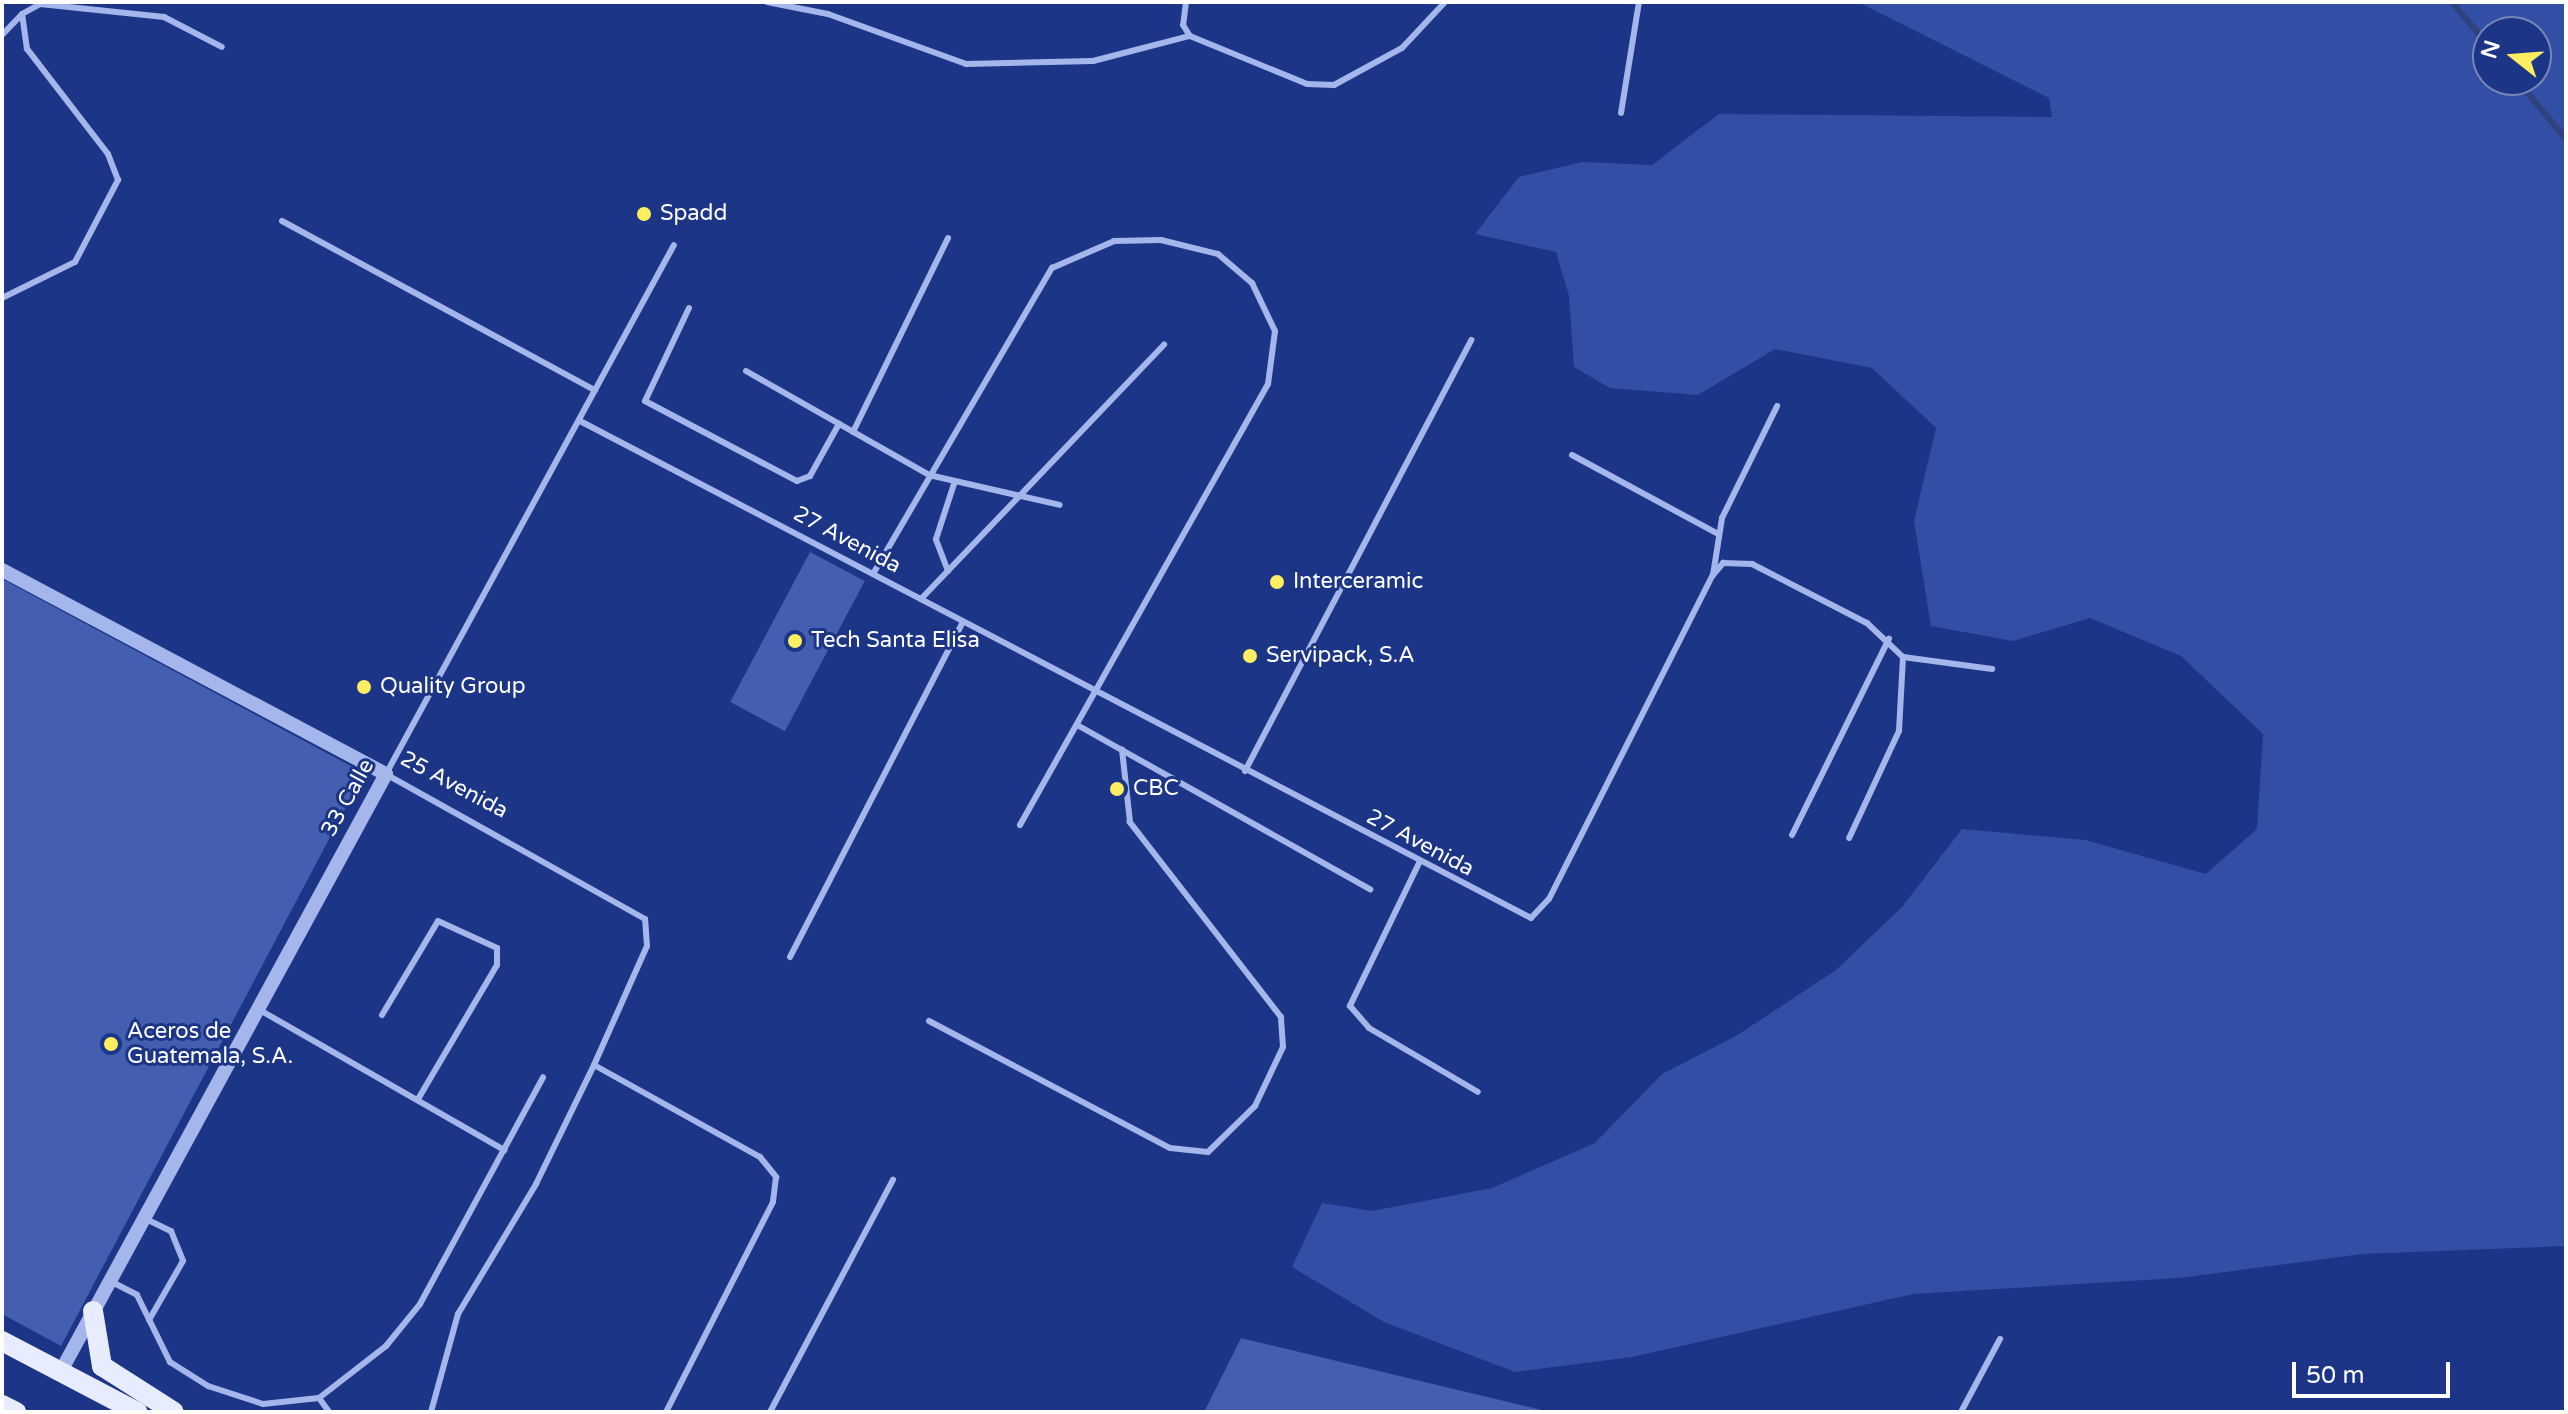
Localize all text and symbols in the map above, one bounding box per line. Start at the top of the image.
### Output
north arrow [2472,16,2552,96]
text: N [2476,37,2506,62]
place label: Spadd [660,201,727,227]
marker: Spadd [635,205,653,223]
street label: 27 Avenida [789,501,905,579]
place label: Interceramic [1293,569,1423,595]
marker: Interceramic [1268,573,1286,591]
place label: Tech Santa Elisa [811,628,980,654]
marker: Tech Santa Elisa [786,632,804,650]
place label: Servipack, S.A [1266,643,1415,669]
marker: Servipack, S.A [1241,647,1259,665]
place label: Quality Group [380,674,526,700]
marker: Quality Group [355,678,373,696]
street label: 25 Avenida [396,746,512,824]
street label: 33 Calle [316,755,380,841]
place label: CBC [1133,776,1179,802]
marker: CBC [1108,780,1126,798]
street label: 27 Avenida [1362,804,1478,882]
place label: Aceros de Guatemala, S.A. [127,1018,293,1070]
marker: Aceros de Guatemala, S.A. [102,1035,120,1053]
scale bar [2296,1346,2454,1396]
text: 50 m [2306,1361,2364,1390]

